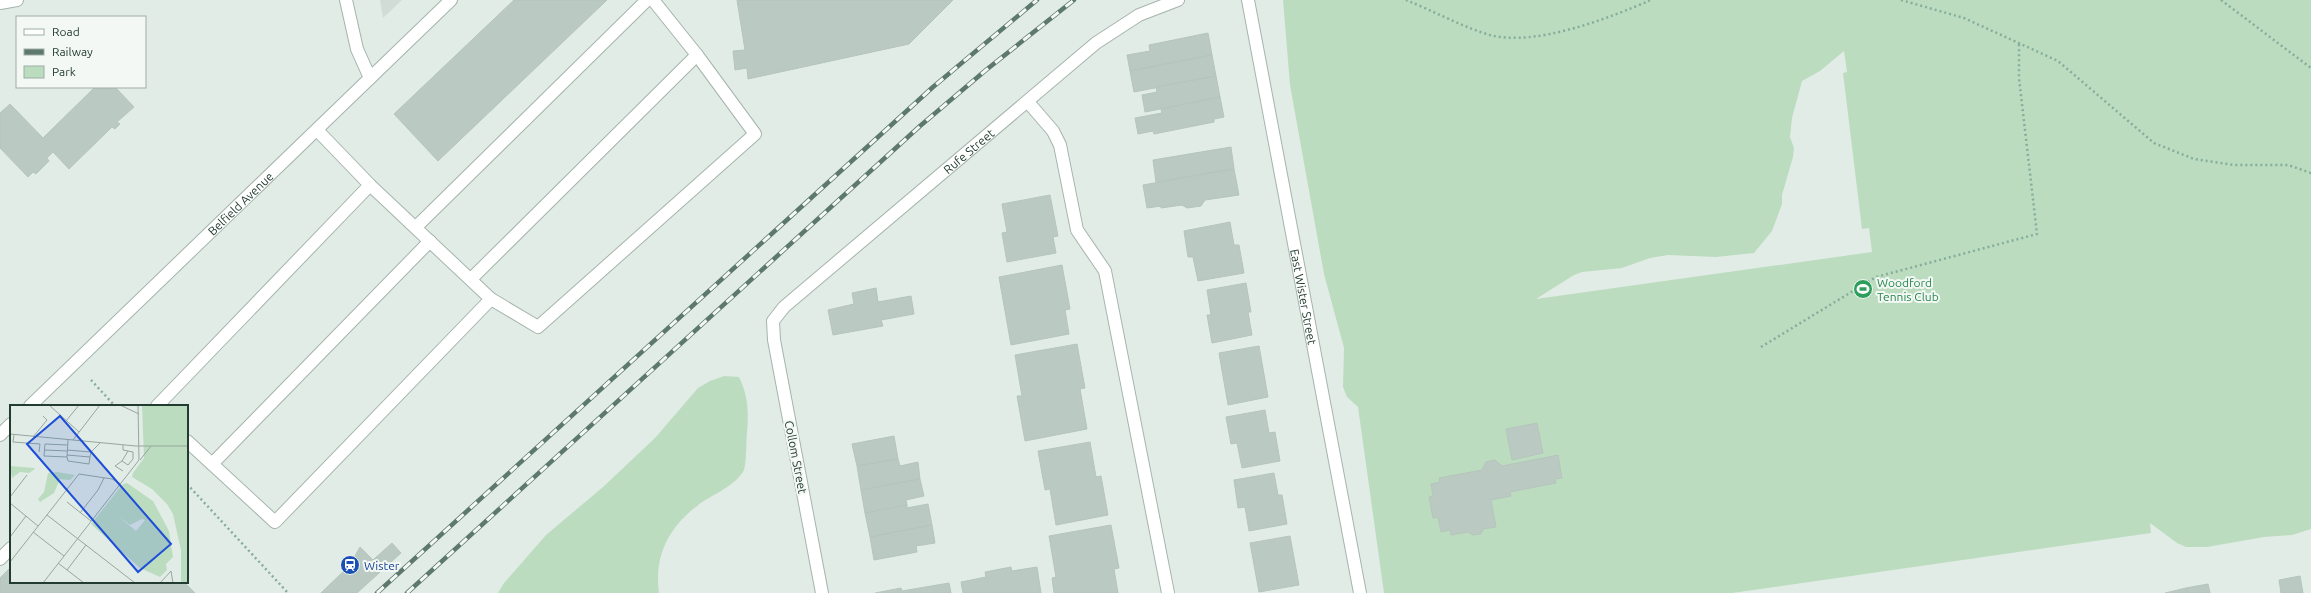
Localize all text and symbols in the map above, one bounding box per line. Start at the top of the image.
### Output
legend [16,16,146,88]
text: Road [52,25,80,38]
text: Railway [52,45,93,58]
text: Park [52,65,76,78]
street label: Rufe Street [941,126,996,176]
street label: Belfield Avenue [205,169,275,237]
street label: East Wister Street [1289,248,1320,346]
place label: Woodford Tennis Club [1877,276,1939,303]
sports icon: Woodford Tennis Club [1852,278,1874,300]
inset map [10,405,188,583]
street label: Collom Street [783,419,810,495]
station icon: Wister [339,554,361,576]
place label: Wister [364,559,400,572]

